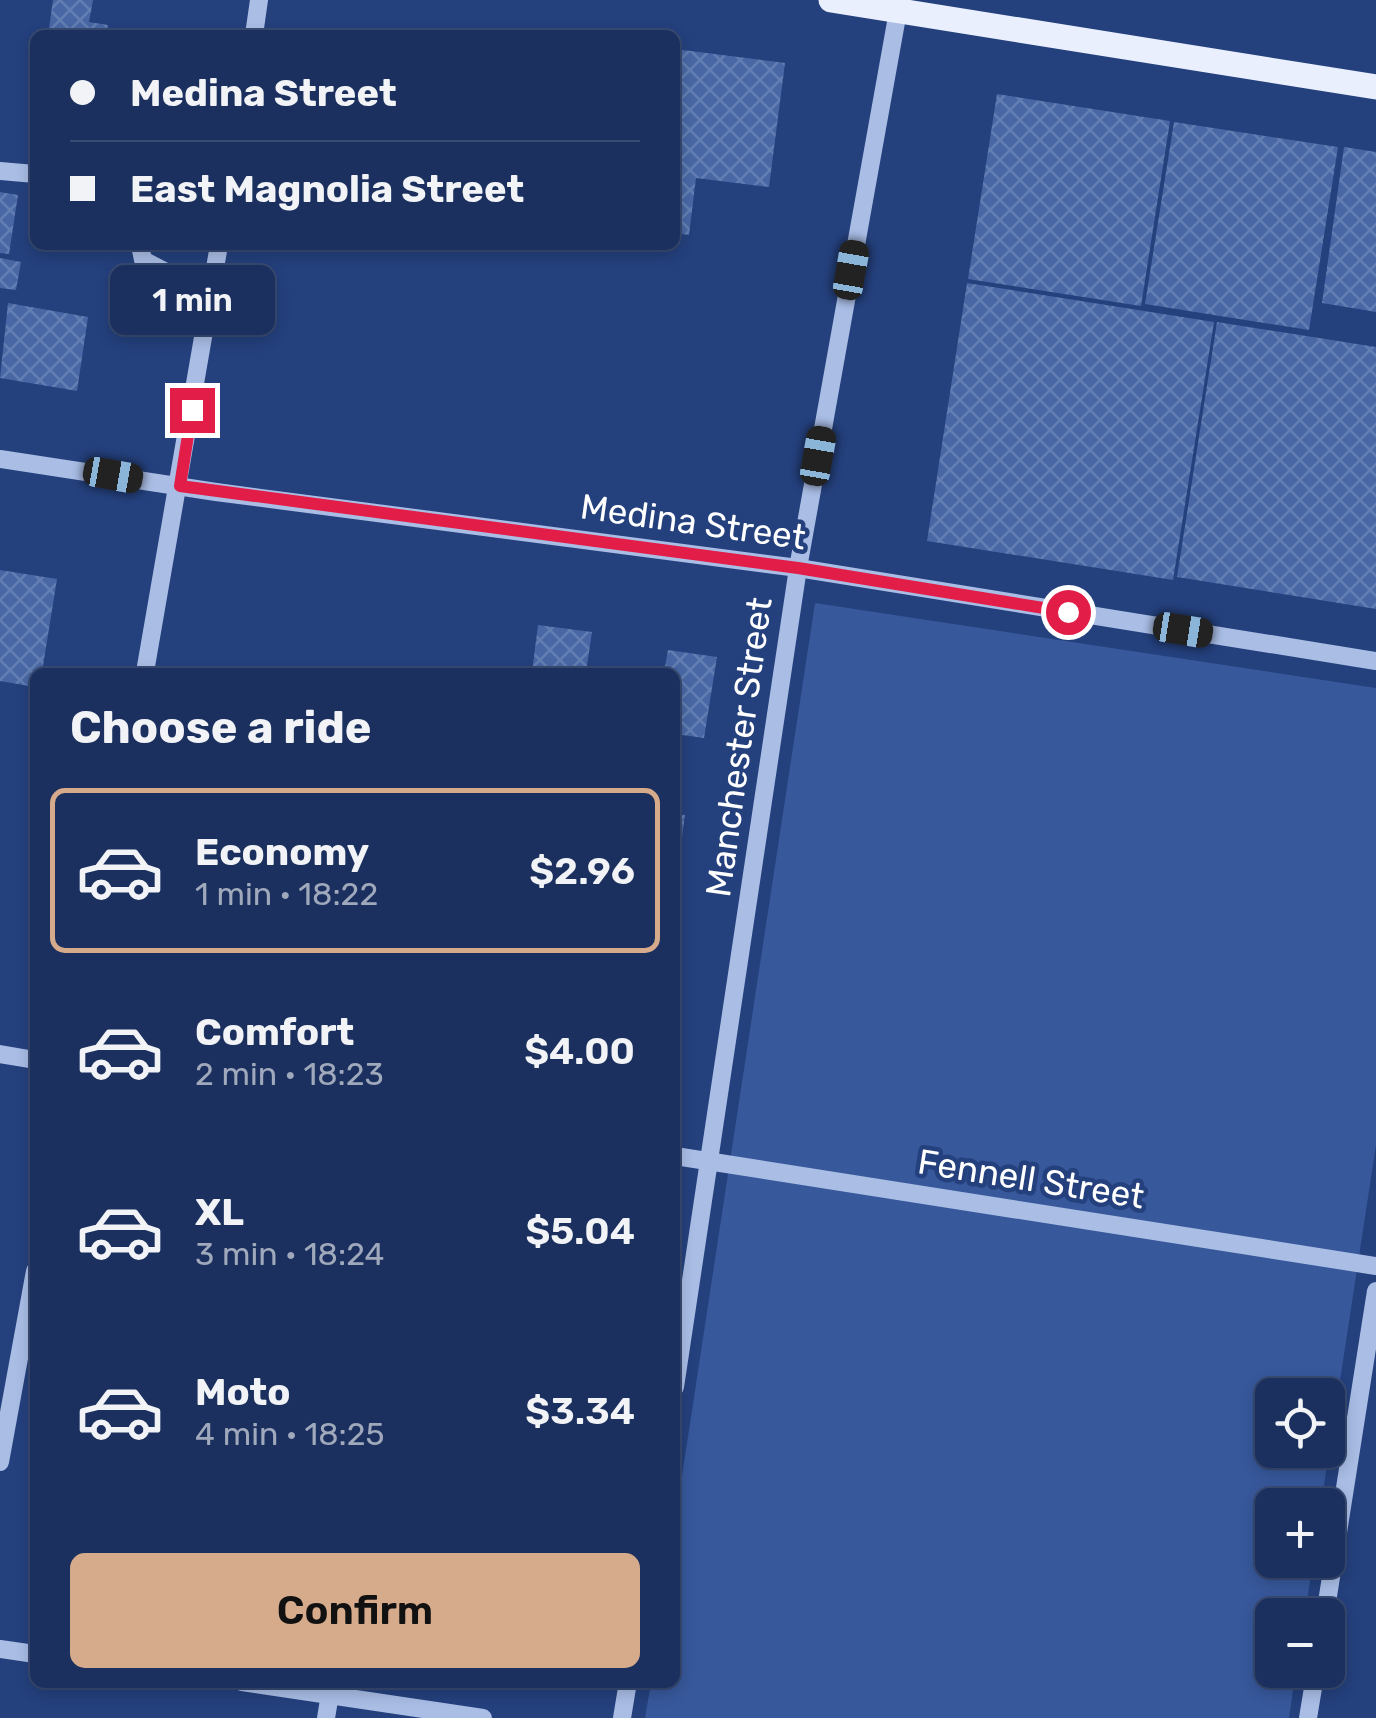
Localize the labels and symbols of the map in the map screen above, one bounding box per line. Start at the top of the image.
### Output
car [831,238,871,302]
callout: 1 min [110,265,274,335]
route end [170,388,215,433]
car [798,424,838,488]
car [81,455,145,495]
street label: Medina Street [578,485,808,559]
route start [1046,590,1091,635]
street label: Manchester Street [697,595,781,899]
car [1151,610,1215,650]
street label: Fennell Street [915,1140,1147,1218]

